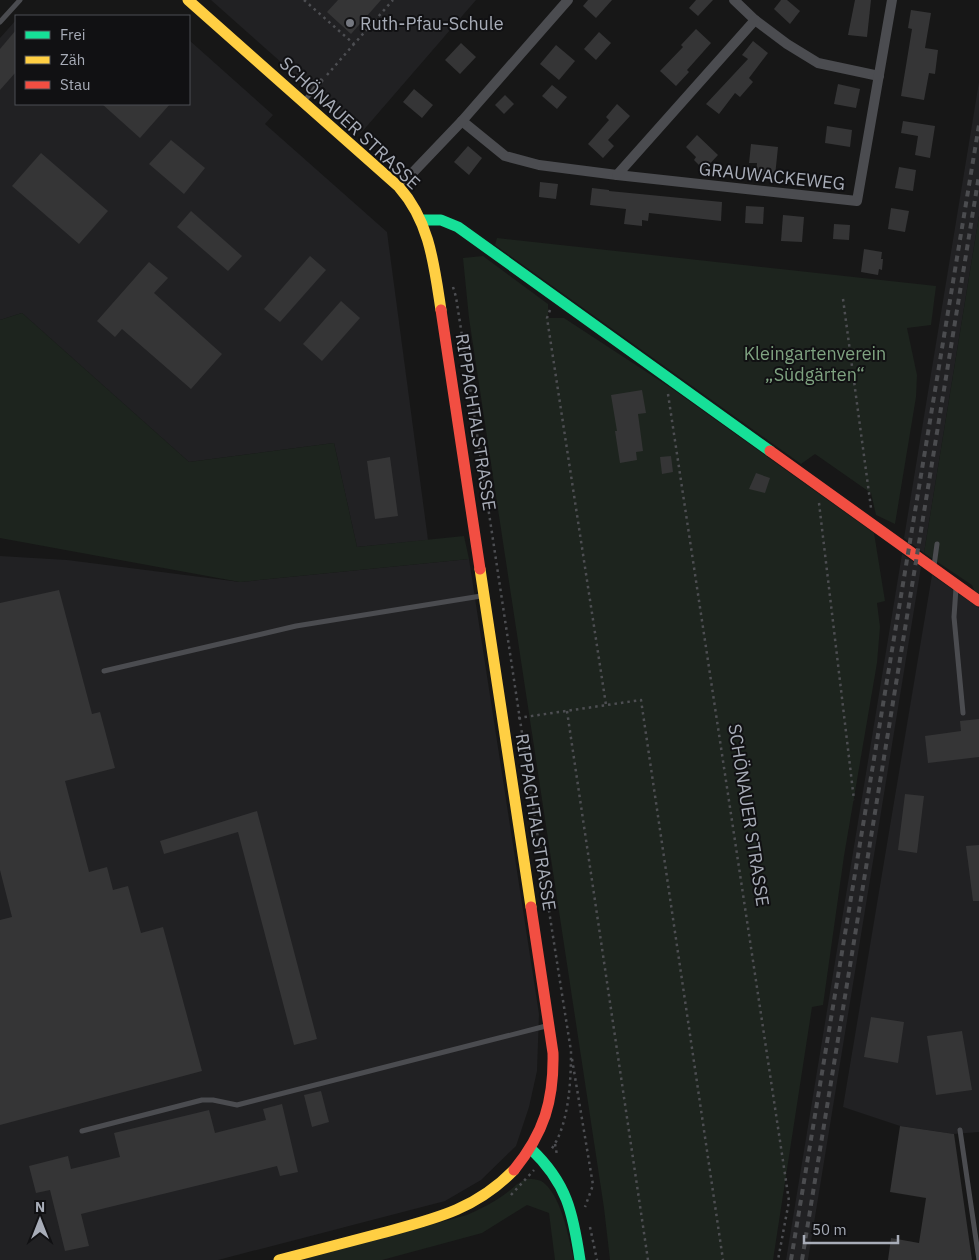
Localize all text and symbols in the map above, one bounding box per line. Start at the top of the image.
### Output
place label: Ruth-Pfau-Schule [360,12,504,35]
legend [15,15,190,105]
marker: Ruth-Pfau-Schule [344,17,356,29]
text: Frei [60,25,86,44]
text: Zäh [60,50,85,69]
street label: SCHÖNAUER STRASSE [275,52,425,194]
text: Stau [60,75,91,94]
street label: GRAUWACKEWEG [698,157,846,195]
street label: RIPPACHTALSTRASSE [451,332,501,512]
park label: Kleingartenverein „Südgärten“ [744,342,886,386]
street label: SCHÖNAUER STRASSE [723,722,775,908]
street label: RIPPACHTALSTRASSE [511,732,561,912]
north arrow [15,1195,65,1245]
text: N [35,1198,45,1216]
scale bar [804,1212,898,1244]
text: 50 m [812,1220,847,1239]

